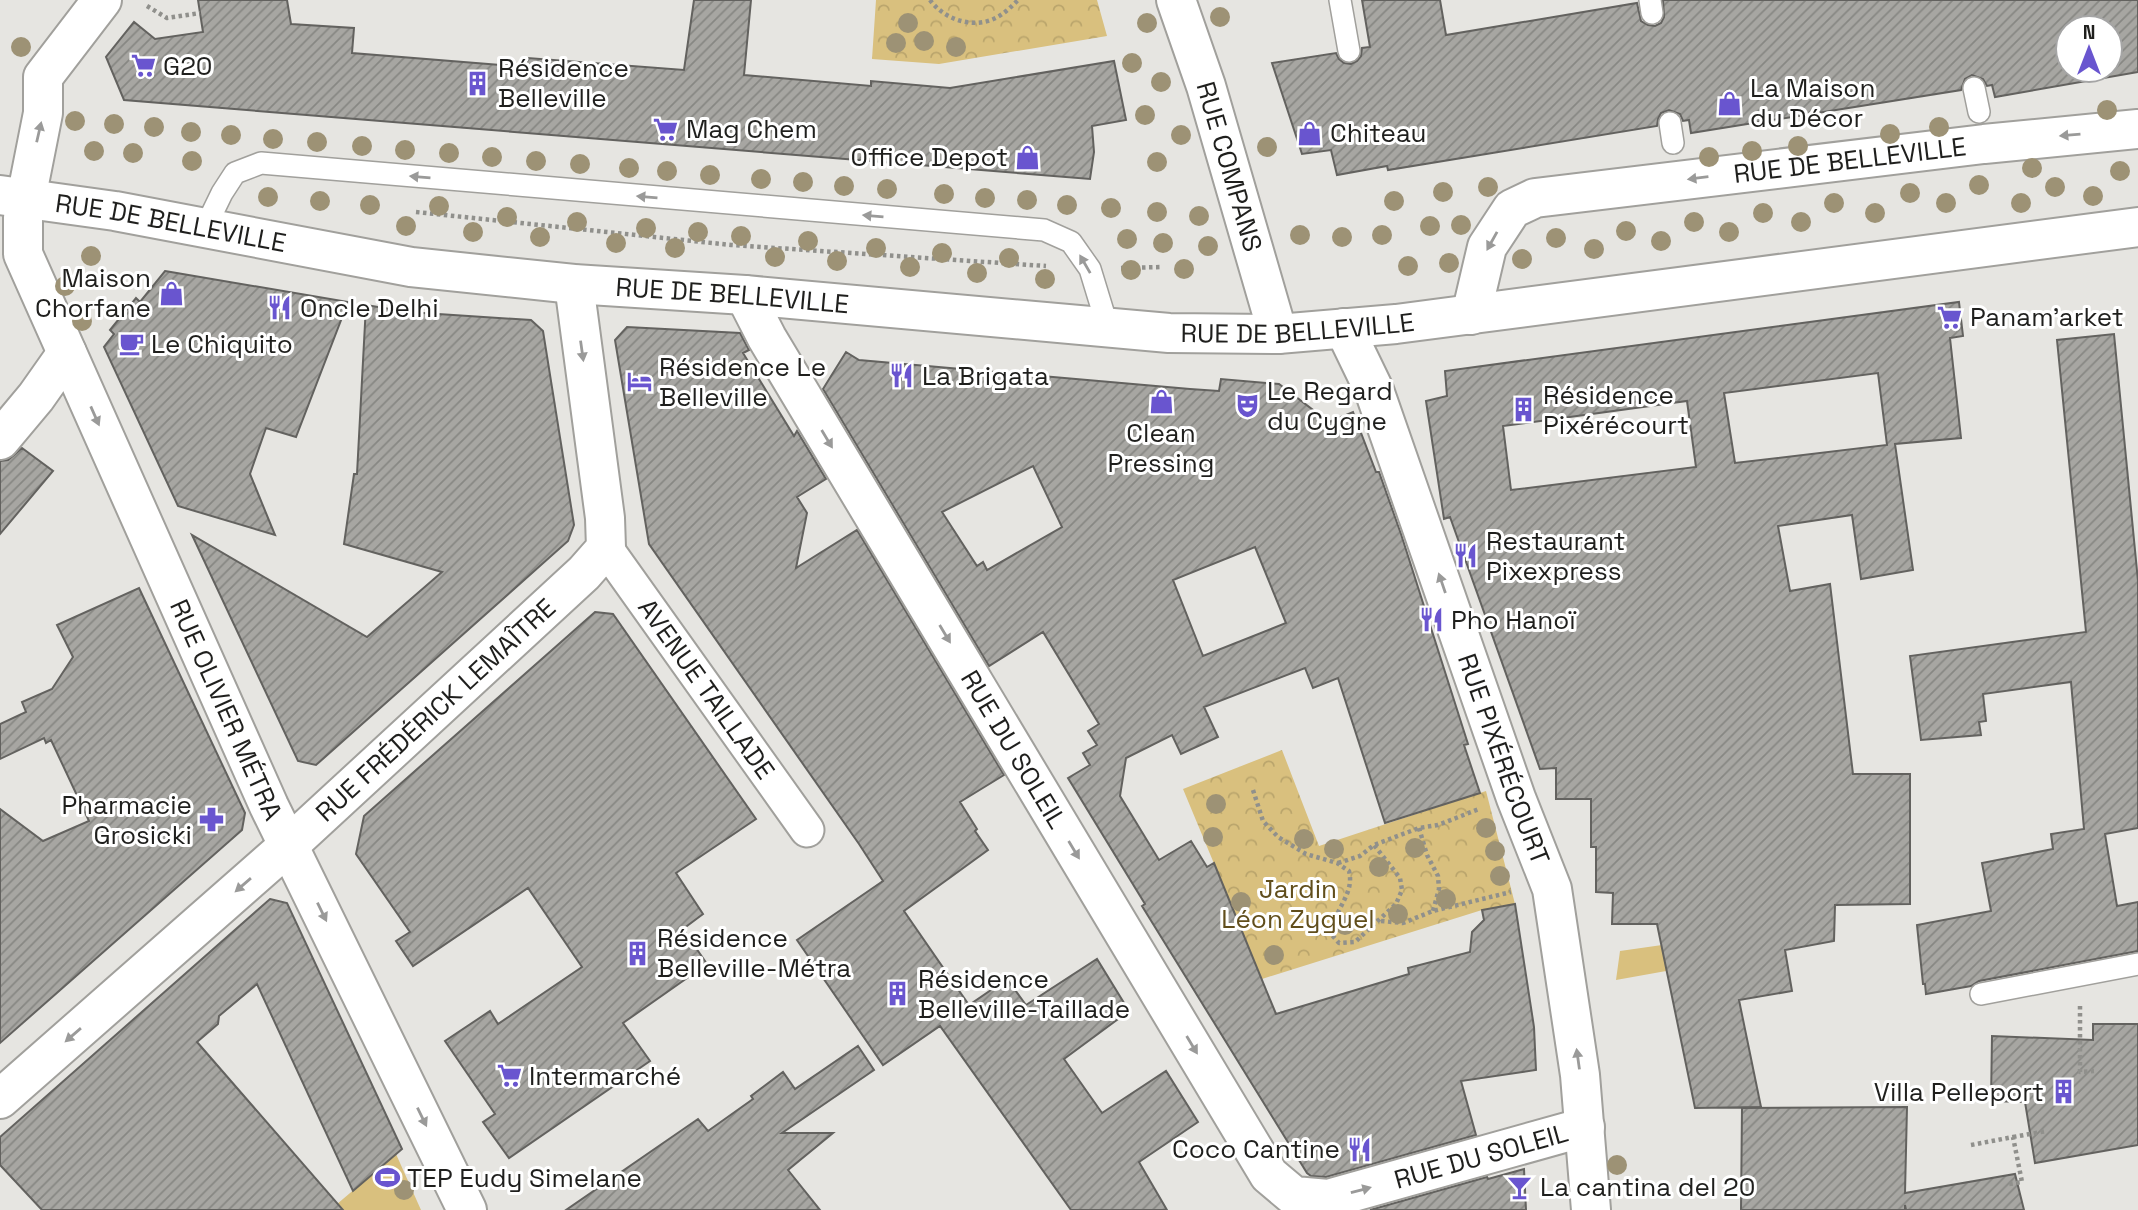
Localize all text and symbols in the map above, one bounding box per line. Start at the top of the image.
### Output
north arrow [2054,14,2124,84]
text: N [2083,20,2095,45]
place label: G20 [163,49,213,83]
place label: Résidence Belleville [498,51,629,115]
supermarket icon: G20 [129,52,157,80]
building icon: Résidence Belleville [464,69,492,97]
place label: La Maison du Décor [1750,71,1875,135]
street label: RUE COMPANS [1189,78,1270,256]
shop icon: La Maison du Décor [1716,89,1744,117]
place label: Mag Chem [686,112,817,146]
supermarket icon: Mag Chem [652,115,680,143]
place label: Chiteau [1330,116,1426,150]
shop icon: Chiteau [1296,119,1324,147]
one-way arrow [33,121,44,143]
street label: RUE DE BELLEVILLE [1732,129,1968,191]
one-way arrow [2059,130,2081,141]
place label: Office Depot [851,140,1008,174]
shop icon: Office Depot [1014,143,1042,171]
one-way arrow [409,171,431,182]
one-way arrow [1687,172,1709,183]
street label: RUE DE BELLEVILLE [53,186,289,260]
one-way arrow [636,191,658,202]
one-way arrow [862,210,884,221]
one-way arrow [1486,231,1498,251]
one-way arrow [1079,255,1091,274]
place label: Maison Chorfane [35,261,151,325]
street label: RUE DE BELLEVILLE [615,270,851,321]
shop icon: Maison Chorfane [157,279,185,307]
place label: Oncle Delhi [300,291,439,325]
restaurant icon: Oncle Delhi [266,294,294,322]
place label: Panam'arket [1970,300,2124,334]
supermarket icon: Panam'arket [1936,303,1964,331]
street label: RUE DE BELLEVILLE [1181,305,1416,351]
place label: Le Chiquito [151,327,293,361]
cafe icon: Le Chiquito [117,330,145,358]
one-way arrow [577,340,588,362]
place label: Résidence Le Belleville [659,350,826,414]
place label: La Brigata [922,359,1049,393]
restaurant icon: La Brigata [888,362,916,390]
hotel icon: Résidence Le Belleville [625,368,653,396]
place label: Le Regard du Cygne [1267,374,1393,438]
place label: Résidence Pixérécourt [1543,378,1689,442]
shop icon: Clean Pressing [1147,387,1175,415]
theatre icon: Le Regard du Cygne [1233,392,1261,420]
building icon: Résidence Pixérécourt [1509,396,1537,424]
one-way arrow [90,405,101,426]
place label: Clean Pressing [1108,416,1214,480]
one-way arrow [821,429,834,448]
place label: Restaurant Pixexpress [1486,524,1625,588]
restaurant icon: Restaurant Pixexpress [1452,542,1480,570]
one-way arrow [1436,573,1447,594]
street label: RUE FRÉDÉRICK LEMAÎTRE [308,591,563,829]
street label: AVENUE TAILLADE [631,592,782,786]
street label: RUE OLIVIER MÉTRA [162,594,290,826]
place label: Pho Hanoï [1451,603,1577,637]
restaurant icon: Pho Hanoï [1417,606,1445,634]
one-way arrow [938,624,951,643]
street label: RUE PIXÉRÉCOURT [1450,649,1558,870]
street label: RUE DU SOLEIL [953,664,1074,835]
place label: Pharmacie Grosicki [61,788,192,852]
pharmacy icon: Pharmacie Grosicki [198,806,226,834]
one-way arrow [1068,840,1081,859]
park label: Jardin Léon Zyguel [1221,872,1375,936]
one-way arrow [235,876,252,892]
one-way arrow [317,902,328,922]
place label: Résidence Belleville-Métra [657,921,851,985]
building icon: Résidence Belleville-Métra [623,939,651,967]
place label: Résidence Belleville-Taillade [918,962,1130,1026]
building icon: Résidence Belleville-Taillade [884,980,912,1008]
one-way arrow [64,1027,81,1042]
one-way arrow [1185,1035,1198,1054]
one-way arrow [1572,1048,1583,1070]
place label: Intermarché [529,1059,681,1093]
supermarket icon: Intermarché [495,1062,523,1090]
place label: Villa Pelleport [1874,1075,2044,1109]
building icon: Villa Pelleport [2050,1078,2078,1106]
one-way arrow [416,1107,428,1127]
street label: RUE DU SOLEIL [1390,1116,1572,1197]
place label: Coco Cantine [1172,1132,1340,1166]
restaurant icon: Coco Cantine [1346,1135,1374,1163]
place label: TEP Eudy Simelane [407,1161,642,1195]
sports icon: TEP Eudy Simelane [373,1164,401,1192]
place label: La cantina del 20 [1540,1170,1755,1204]
bar icon: La cantina del 20 [1506,1173,1534,1201]
one-way arrow [1350,1184,1372,1195]

